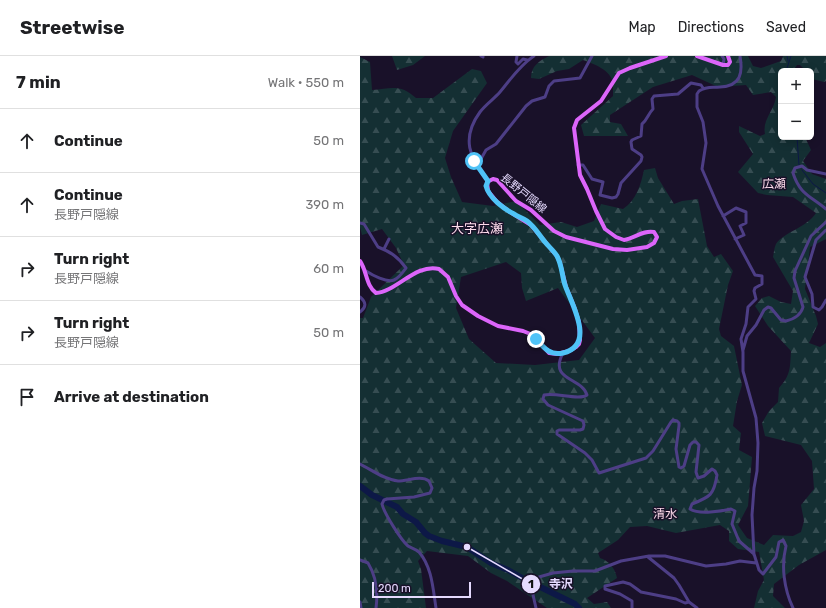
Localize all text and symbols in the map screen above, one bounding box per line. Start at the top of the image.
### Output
text: Streetwise [20,16,125,39]
text: Map [629,19,656,36]
text: Directions [678,19,744,36]
text: Saved [766,19,806,36]
map controls [778,68,814,140]
button: + [778,68,814,104]
text: 7 min [16,72,61,92]
text: Walk · 550 m [268,75,344,90]
button: − [778,104,814,140]
icon: ahead [16,130,38,152]
text: Continue [54,132,123,150]
text: 50 m [313,133,344,148]
route start [465,152,483,170]
street label: 長野戸隠線 [498,171,549,216]
district label: 広瀬 [762,177,786,191]
text: Continue [54,186,123,204]
icon: ahead [16,194,38,216]
text: 390 m [305,197,344,212]
text: 長野戸隠線 [54,207,119,222]
district label: 大字広瀬 [451,221,503,236]
text: Turn right [54,250,129,268]
icon: right [16,258,38,280]
text: 60 m [313,261,344,276]
text: 長野戸隠線 [54,271,119,286]
text: Turn right [54,314,129,332]
icon: right [16,322,38,344]
text: 50 m [313,325,344,340]
route end [527,330,545,348]
text: 長野戸隠線 [54,335,119,350]
icon: arrive [16,386,38,408]
text: Arrive at destination [54,388,209,406]
district label: 清水 [653,507,677,521]
callout: 寺沢 [521,572,581,596]
text: 1 [528,577,534,591]
text: 寺沢 [549,577,573,591]
scale bar [372,580,471,599]
text: 200 m [378,582,411,595]

